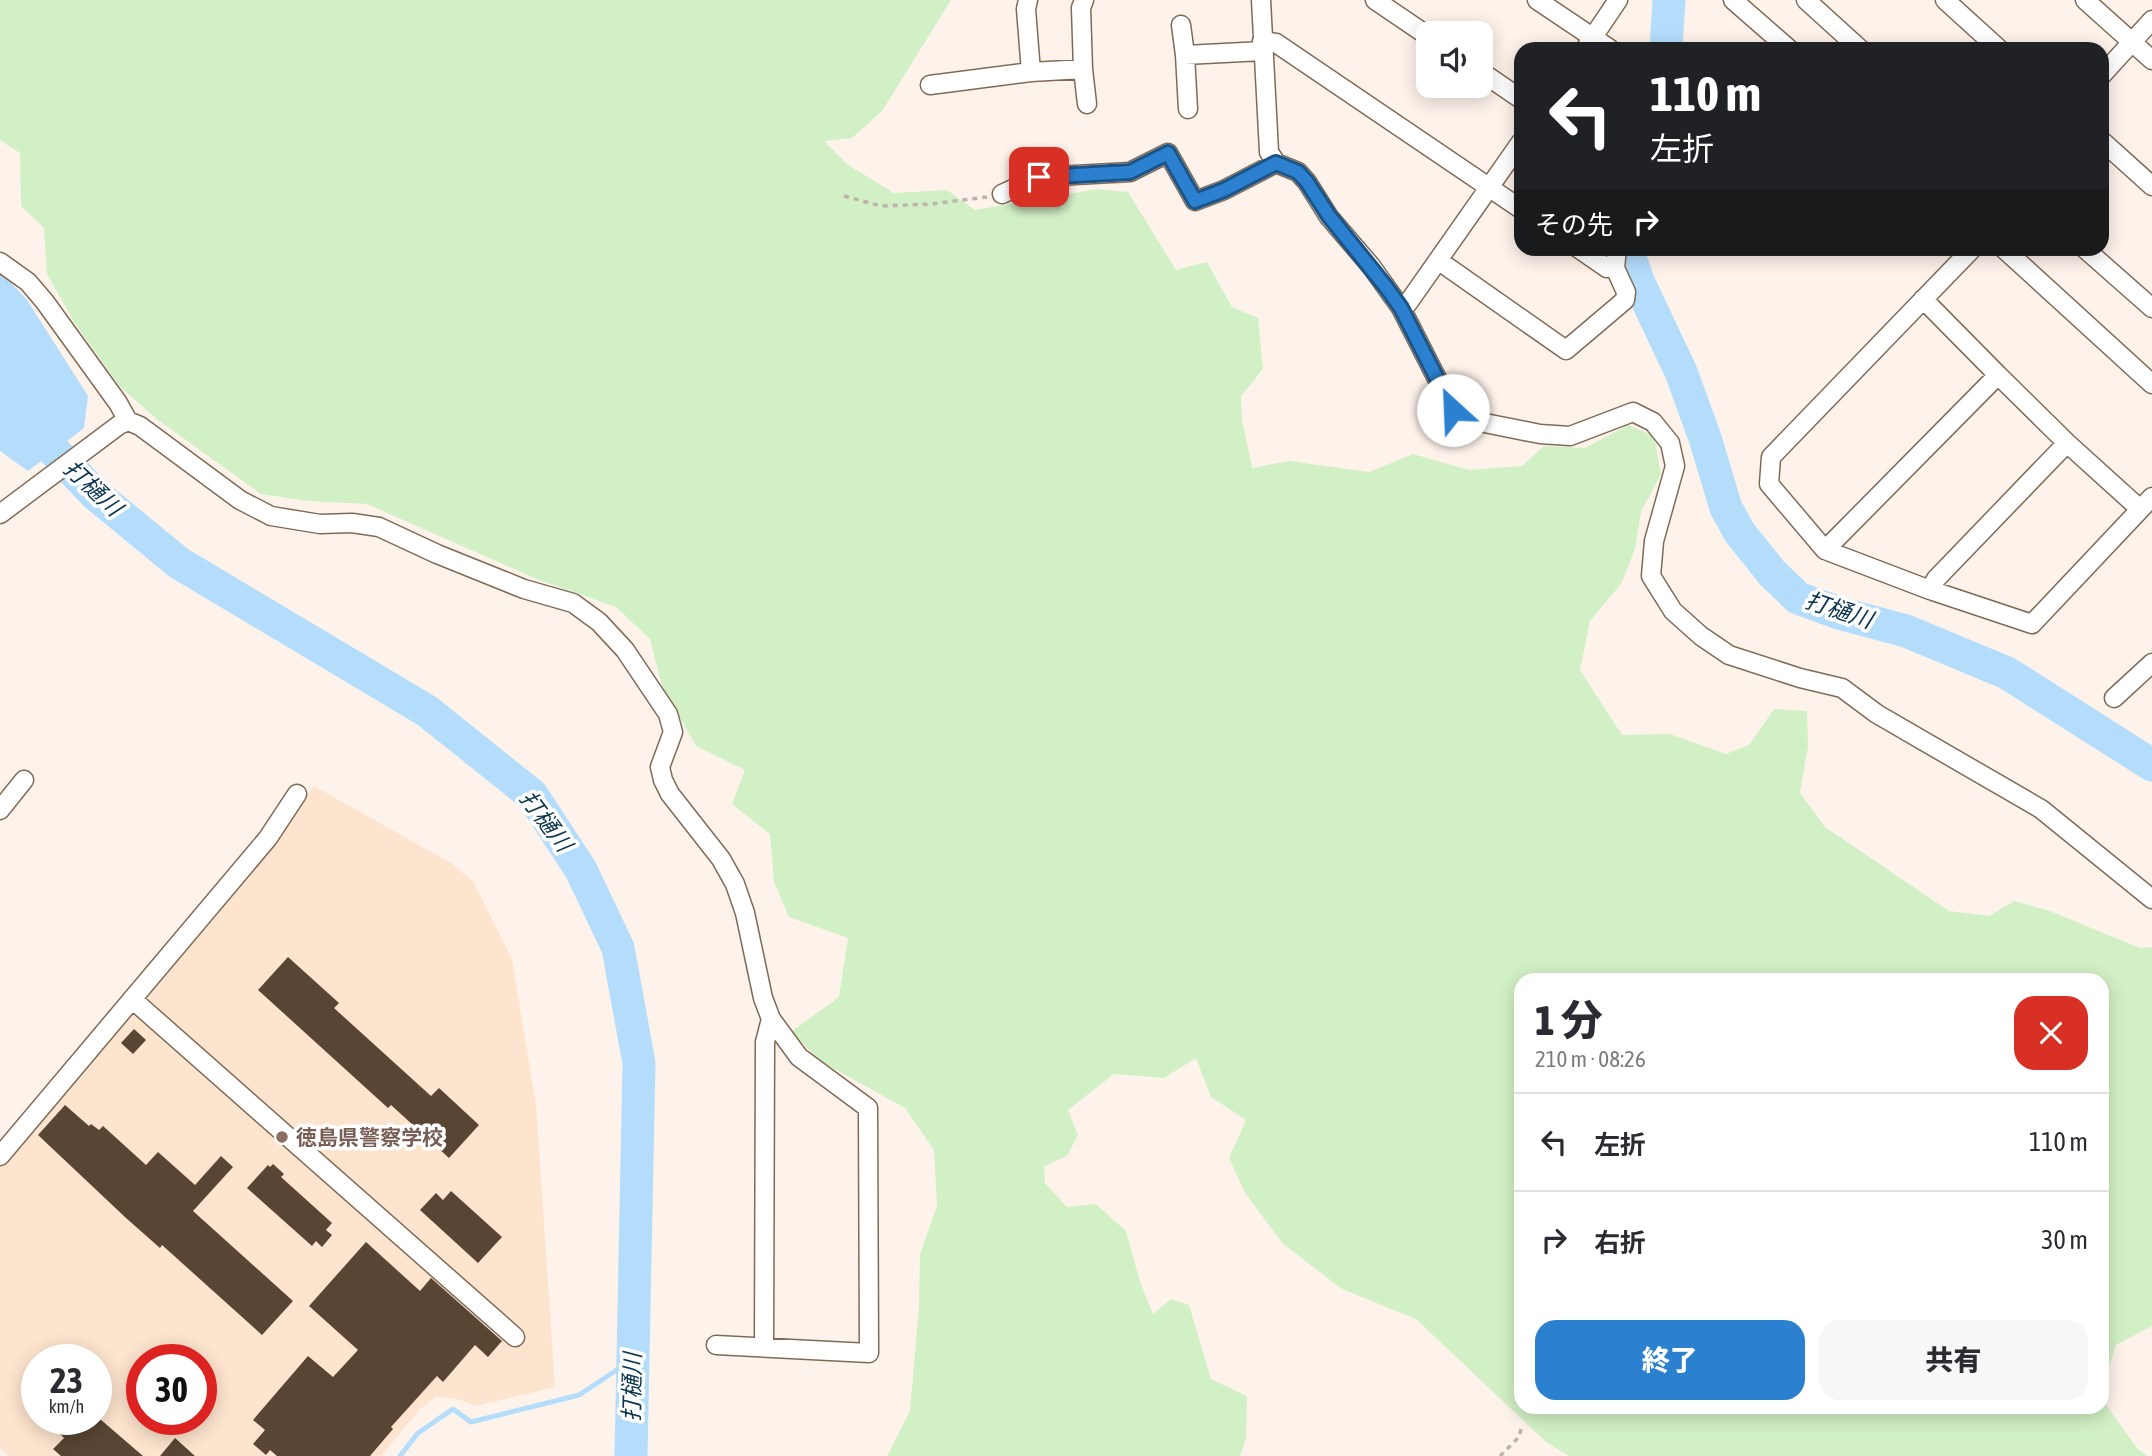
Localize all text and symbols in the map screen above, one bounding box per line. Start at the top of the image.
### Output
map controls [1416,21,1493,98]
button: sound [1416,21,1493,98]
text: 110 m [1650,65,1761,121]
icon: left [1535,70,1626,161]
text: 左折 [1650,130,1714,167]
pin [1009,147,1069,207]
icon: arrive [1020,158,1058,196]
icon: right [1627,203,1665,241]
text: その先 [1535,210,1613,240]
position arrow [1416,373,1490,447]
water label: 打樋川 [59,455,129,523]
water label: 打樋川 [1802,587,1879,634]
water label: 打樋川 [515,786,579,859]
text: 1 分 [1535,996,1603,1044]
button: close [2014,996,2088,1070]
text: 210 m · 08:26 [1535,1046,1646,1072]
icon: left [1535,1123,1573,1161]
place label: 徳島県警察学校 [296,1125,443,1149]
text: 110 m [2029,1127,2088,1157]
marker: 徳島県警察学校 [274,1129,290,1145]
text: 左折 [1594,1130,1646,1160]
icon: right [1535,1221,1573,1259]
text: 30 m [2041,1225,2088,1255]
text: 右折 [1594,1228,1646,1258]
button: 終了 [1535,1320,1805,1400]
button: 共有 [1819,1320,2088,1400]
speed limit sign: 30 [126,1344,217,1435]
water label: 打樋川 [618,1349,646,1422]
text: 23 [50,1360,83,1400]
text: km/h [49,1396,84,1417]

